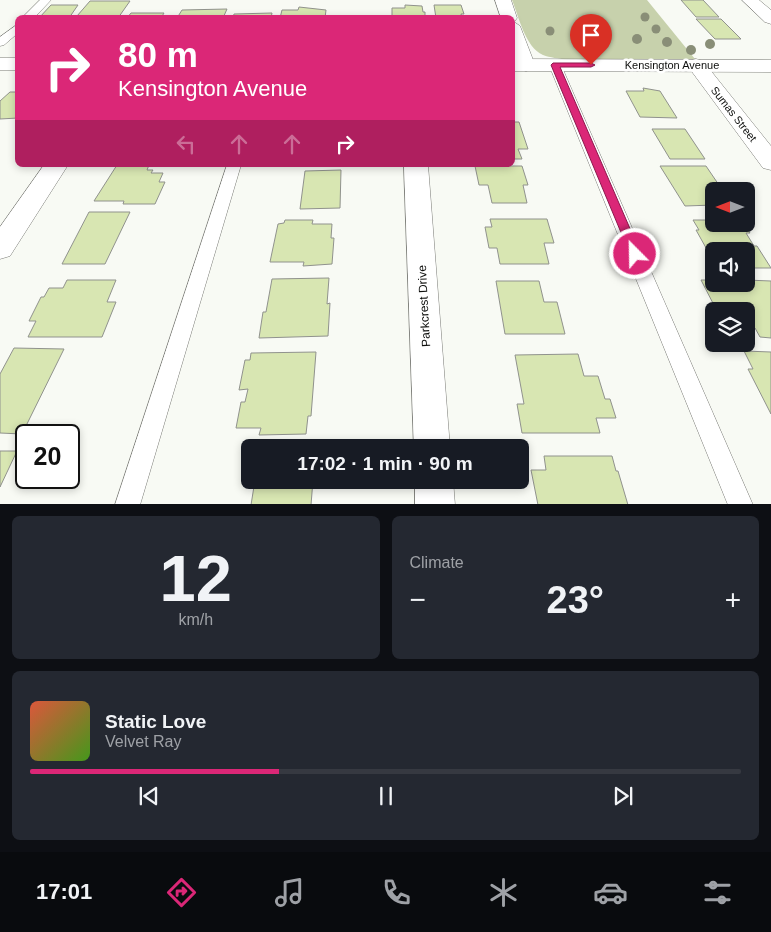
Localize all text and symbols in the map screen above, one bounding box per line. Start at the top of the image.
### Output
pin [570,14,612,65]
icon: arrive [577,21,605,49]
icon: right [35,35,100,100]
text: 80 m [118,35,198,74]
street label: Kensington Avenue [625,59,719,71]
text: Kensington Avenue [118,76,307,101]
street label: Sumas Street [709,84,759,144]
icon: left [172,130,200,158]
icon: ahead [225,130,253,158]
icon: ahead [278,130,306,158]
icon: right [331,130,359,158]
north arrow [705,182,755,232]
map controls [705,182,755,352]
position arrow [608,227,660,279]
button: sound [705,242,755,292]
street label: Parkcrest Drive [415,264,433,347]
button: layers [705,302,755,352]
speed limit sign: 20 [15,424,80,489]
text: 17:02 · 1 min · 90 m [297,453,473,474]
text: 12 [160,542,232,615]
text: Climate [410,554,464,571]
text: 23° [547,579,604,621]
text: − [410,584,426,615]
text: + [725,584,741,615]
text: km/h [178,611,213,628]
text: Static Love [105,711,206,732]
text: Velvet Ray [105,733,181,750]
icon: previous [135,782,163,810]
icon: pause [372,782,400,810]
icon: next [609,782,637,810]
icon: directions [164,875,199,910]
icon: music [272,875,307,910]
icon: phone [379,875,414,910]
icon: climate [486,875,521,910]
icon: car [593,875,628,910]
icon: filters [700,875,735,910]
text: 17:01 [36,879,92,904]

